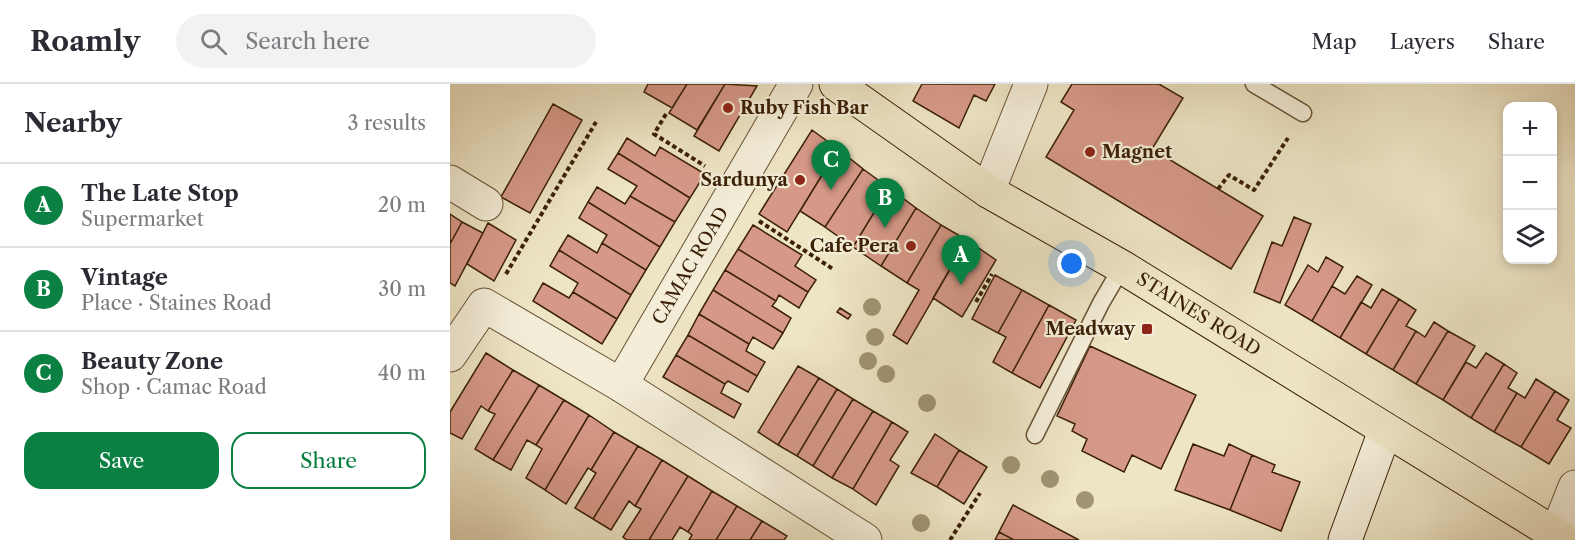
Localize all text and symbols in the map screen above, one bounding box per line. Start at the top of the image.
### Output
search box [176,14,596,68]
text: Roamly [30,24,140,58]
icon: search [197,25,230,58]
text: Search here [245,28,370,55]
text: Map [1312,29,1357,54]
text: Layers [1390,29,1455,54]
text: Share [1488,29,1545,54]
place label: Ruby Fish Bar [740,97,869,119]
marker: Ruby Fish Bar [721,101,735,115]
map controls [1503,102,1557,264]
button: + [1503,102,1557,156]
text: Nearby [24,107,122,139]
text: 3 results [348,111,426,135]
pin: C [812,141,850,190]
place label: Magnet [1102,141,1173,163]
marker: Magnet [1083,145,1097,159]
button: − [1503,156,1557,210]
place label: Sardunya [701,169,789,191]
marker: Sardunya [793,173,807,187]
pin: B [866,178,904,228]
text: The Late Stop [81,180,239,207]
text: A [36,193,51,217]
text: 20 m [378,193,426,217]
street label: CAMAC ROAD [648,203,733,328]
text: Supermarket [81,207,204,231]
button: layers [1503,210,1557,264]
place label: Cafe Pera [810,235,900,257]
pin: A [942,236,980,285]
marker: Cafe Pera [904,239,918,253]
your location [1057,249,1086,278]
text: Vintage [81,264,168,291]
street label: STAINES ROAD [1133,268,1265,361]
text: B [36,277,51,301]
text: 30 m [378,277,426,301]
text: Place · Staines Road [81,291,272,315]
place label: Meadway [1045,318,1136,340]
marker: Meadway [1140,322,1154,336]
text: Beauty Zone [81,348,223,375]
text: C [35,361,52,385]
text: 40 m [378,361,426,385]
text: Shop · Camac Road [81,375,267,399]
button: Save [24,432,219,489]
button: Share [231,432,426,489]

